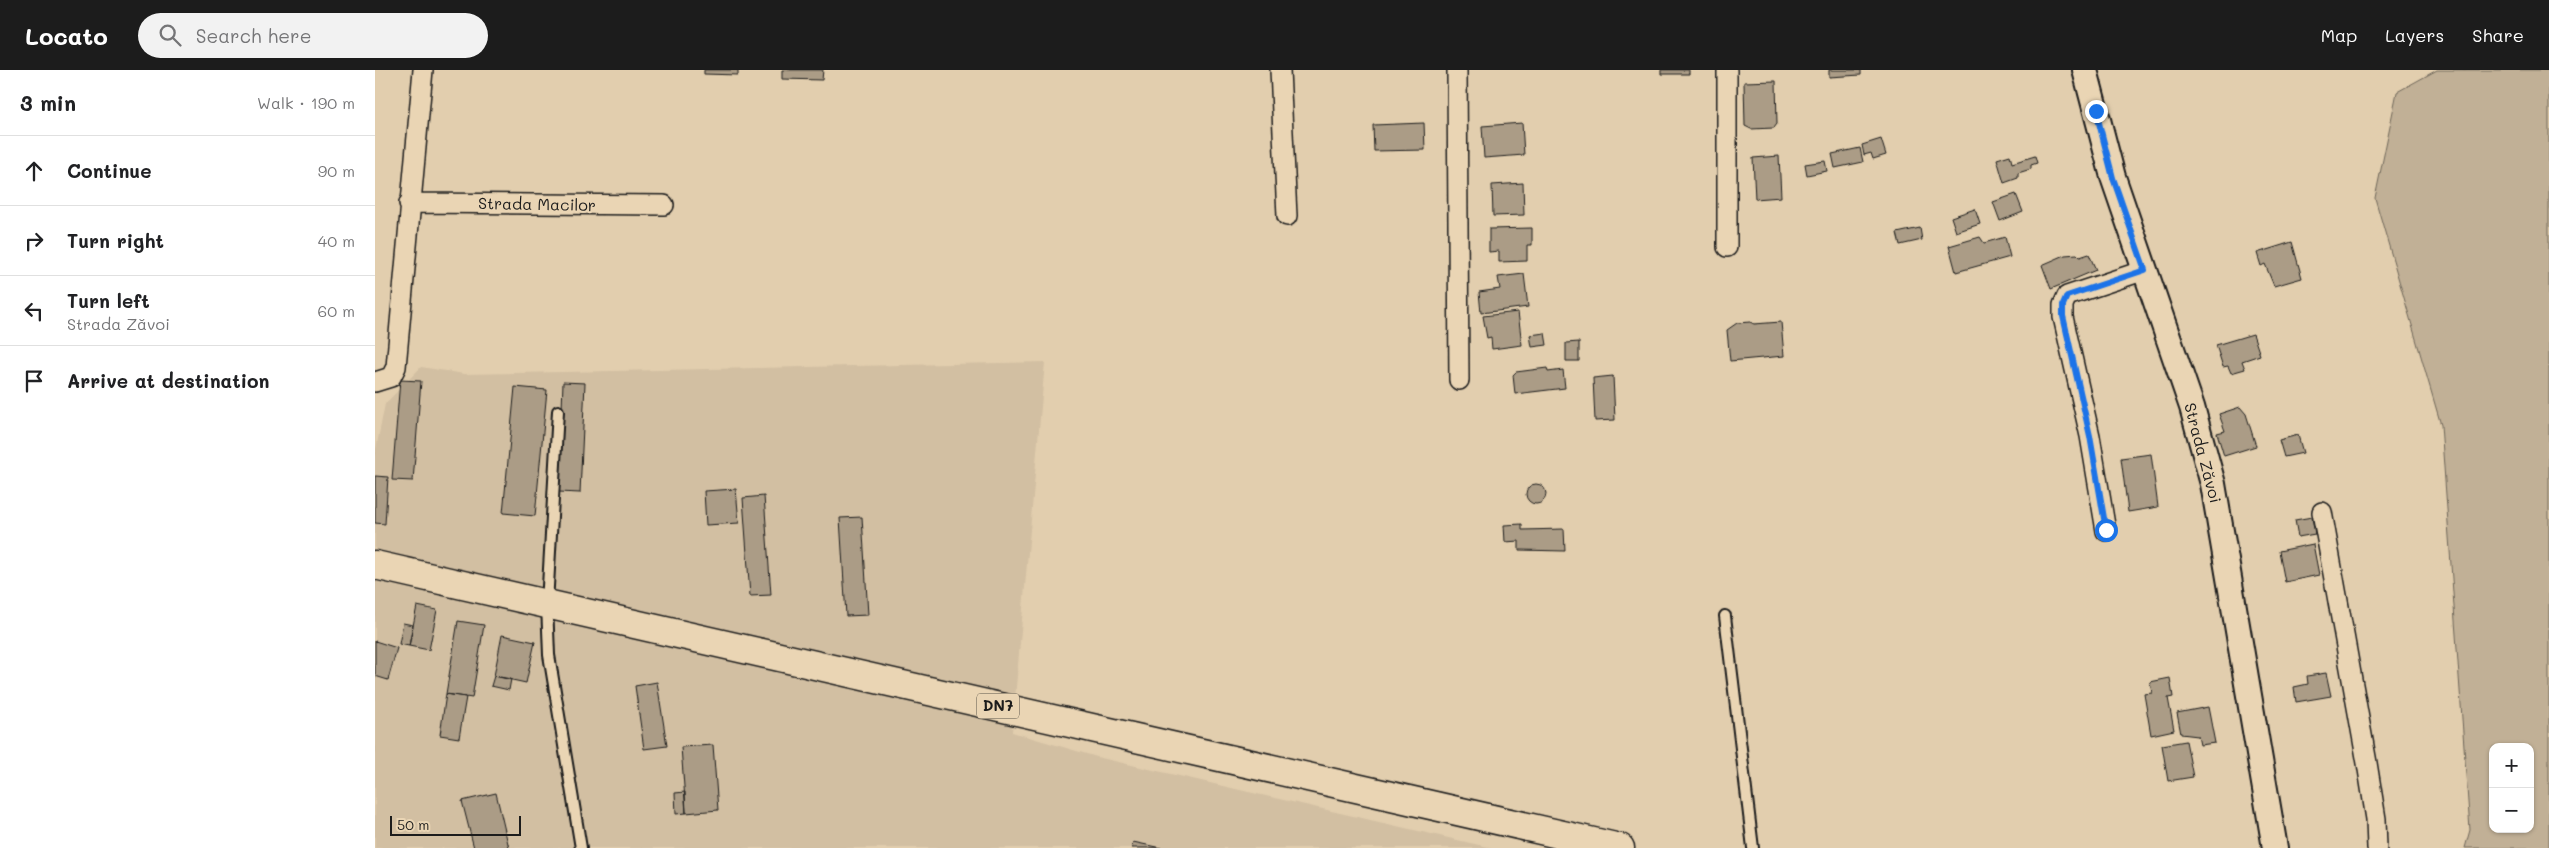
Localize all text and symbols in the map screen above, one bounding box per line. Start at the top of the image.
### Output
search box [138,13,488,58]
text: Locato [25,20,108,51]
icon: search [156,21,184,49]
text: Search here [196,23,311,48]
text: Map [2321,23,2357,47]
text: Layers [2385,23,2444,47]
text: Share [2472,23,2524,47]
text: 3 min [20,89,76,116]
text: Walk · 190 m [257,92,355,113]
route end [2085,100,2108,123]
icon: ahead [20,157,48,185]
text: Continue [67,158,152,183]
text: 90 m [318,160,355,181]
street label: Strada Macilor [478,192,596,215]
icon: right [20,227,48,255]
text: Turn right [67,228,164,253]
text: 40 m [318,230,355,251]
text: Turn left [67,288,150,313]
icon: left [20,297,48,325]
text: 60 m [318,300,355,321]
text: Strada Zăvoi [67,313,170,334]
icon: arrive [20,367,48,395]
text: Arrive at destination [67,368,270,393]
street label: Strada Zăvoi [2180,400,2227,505]
route start [2095,519,2118,542]
road number: DN7 [977,694,1019,718]
map controls [2489,743,2534,833]
button: + [2489,743,2534,788]
button: − [2489,788,2534,833]
scale bar [390,813,521,836]
text: 50 m [397,815,429,834]

